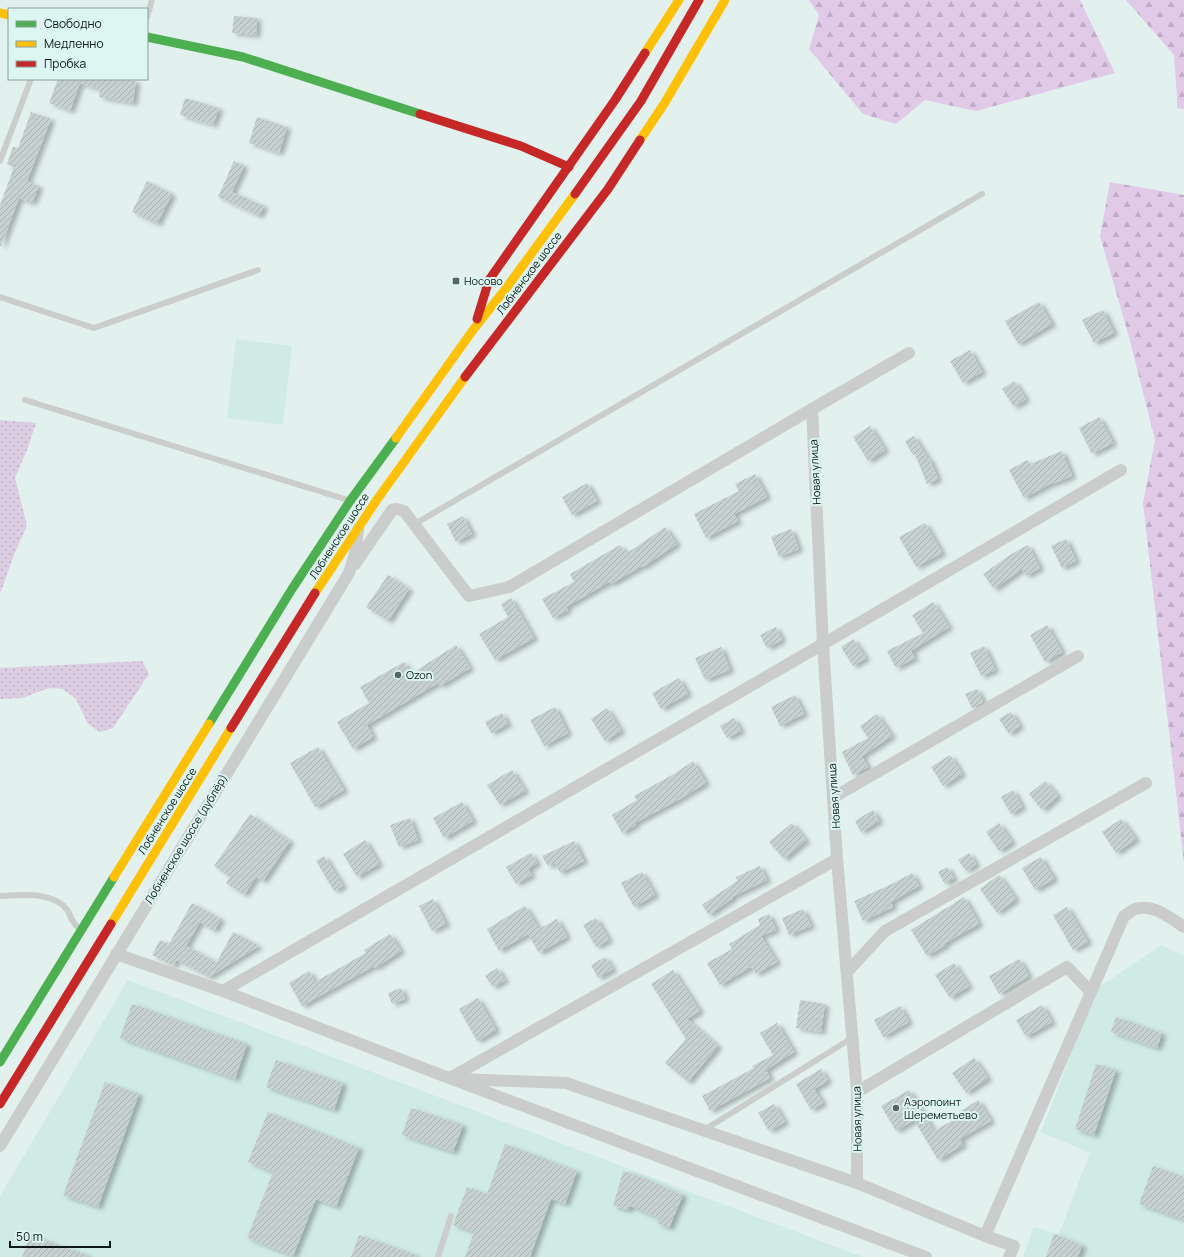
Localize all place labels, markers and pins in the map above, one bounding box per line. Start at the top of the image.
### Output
place label: Носово [464,273,503,288]
marker: Носово [451,276,461,286]
place label: Ozon [406,667,432,682]
marker: Ozon [393,670,403,680]
place label: Аэропоинт Шереметьево [904,1094,978,1122]
marker: Аэропоинт Шереметьево [891,1103,901,1113]

